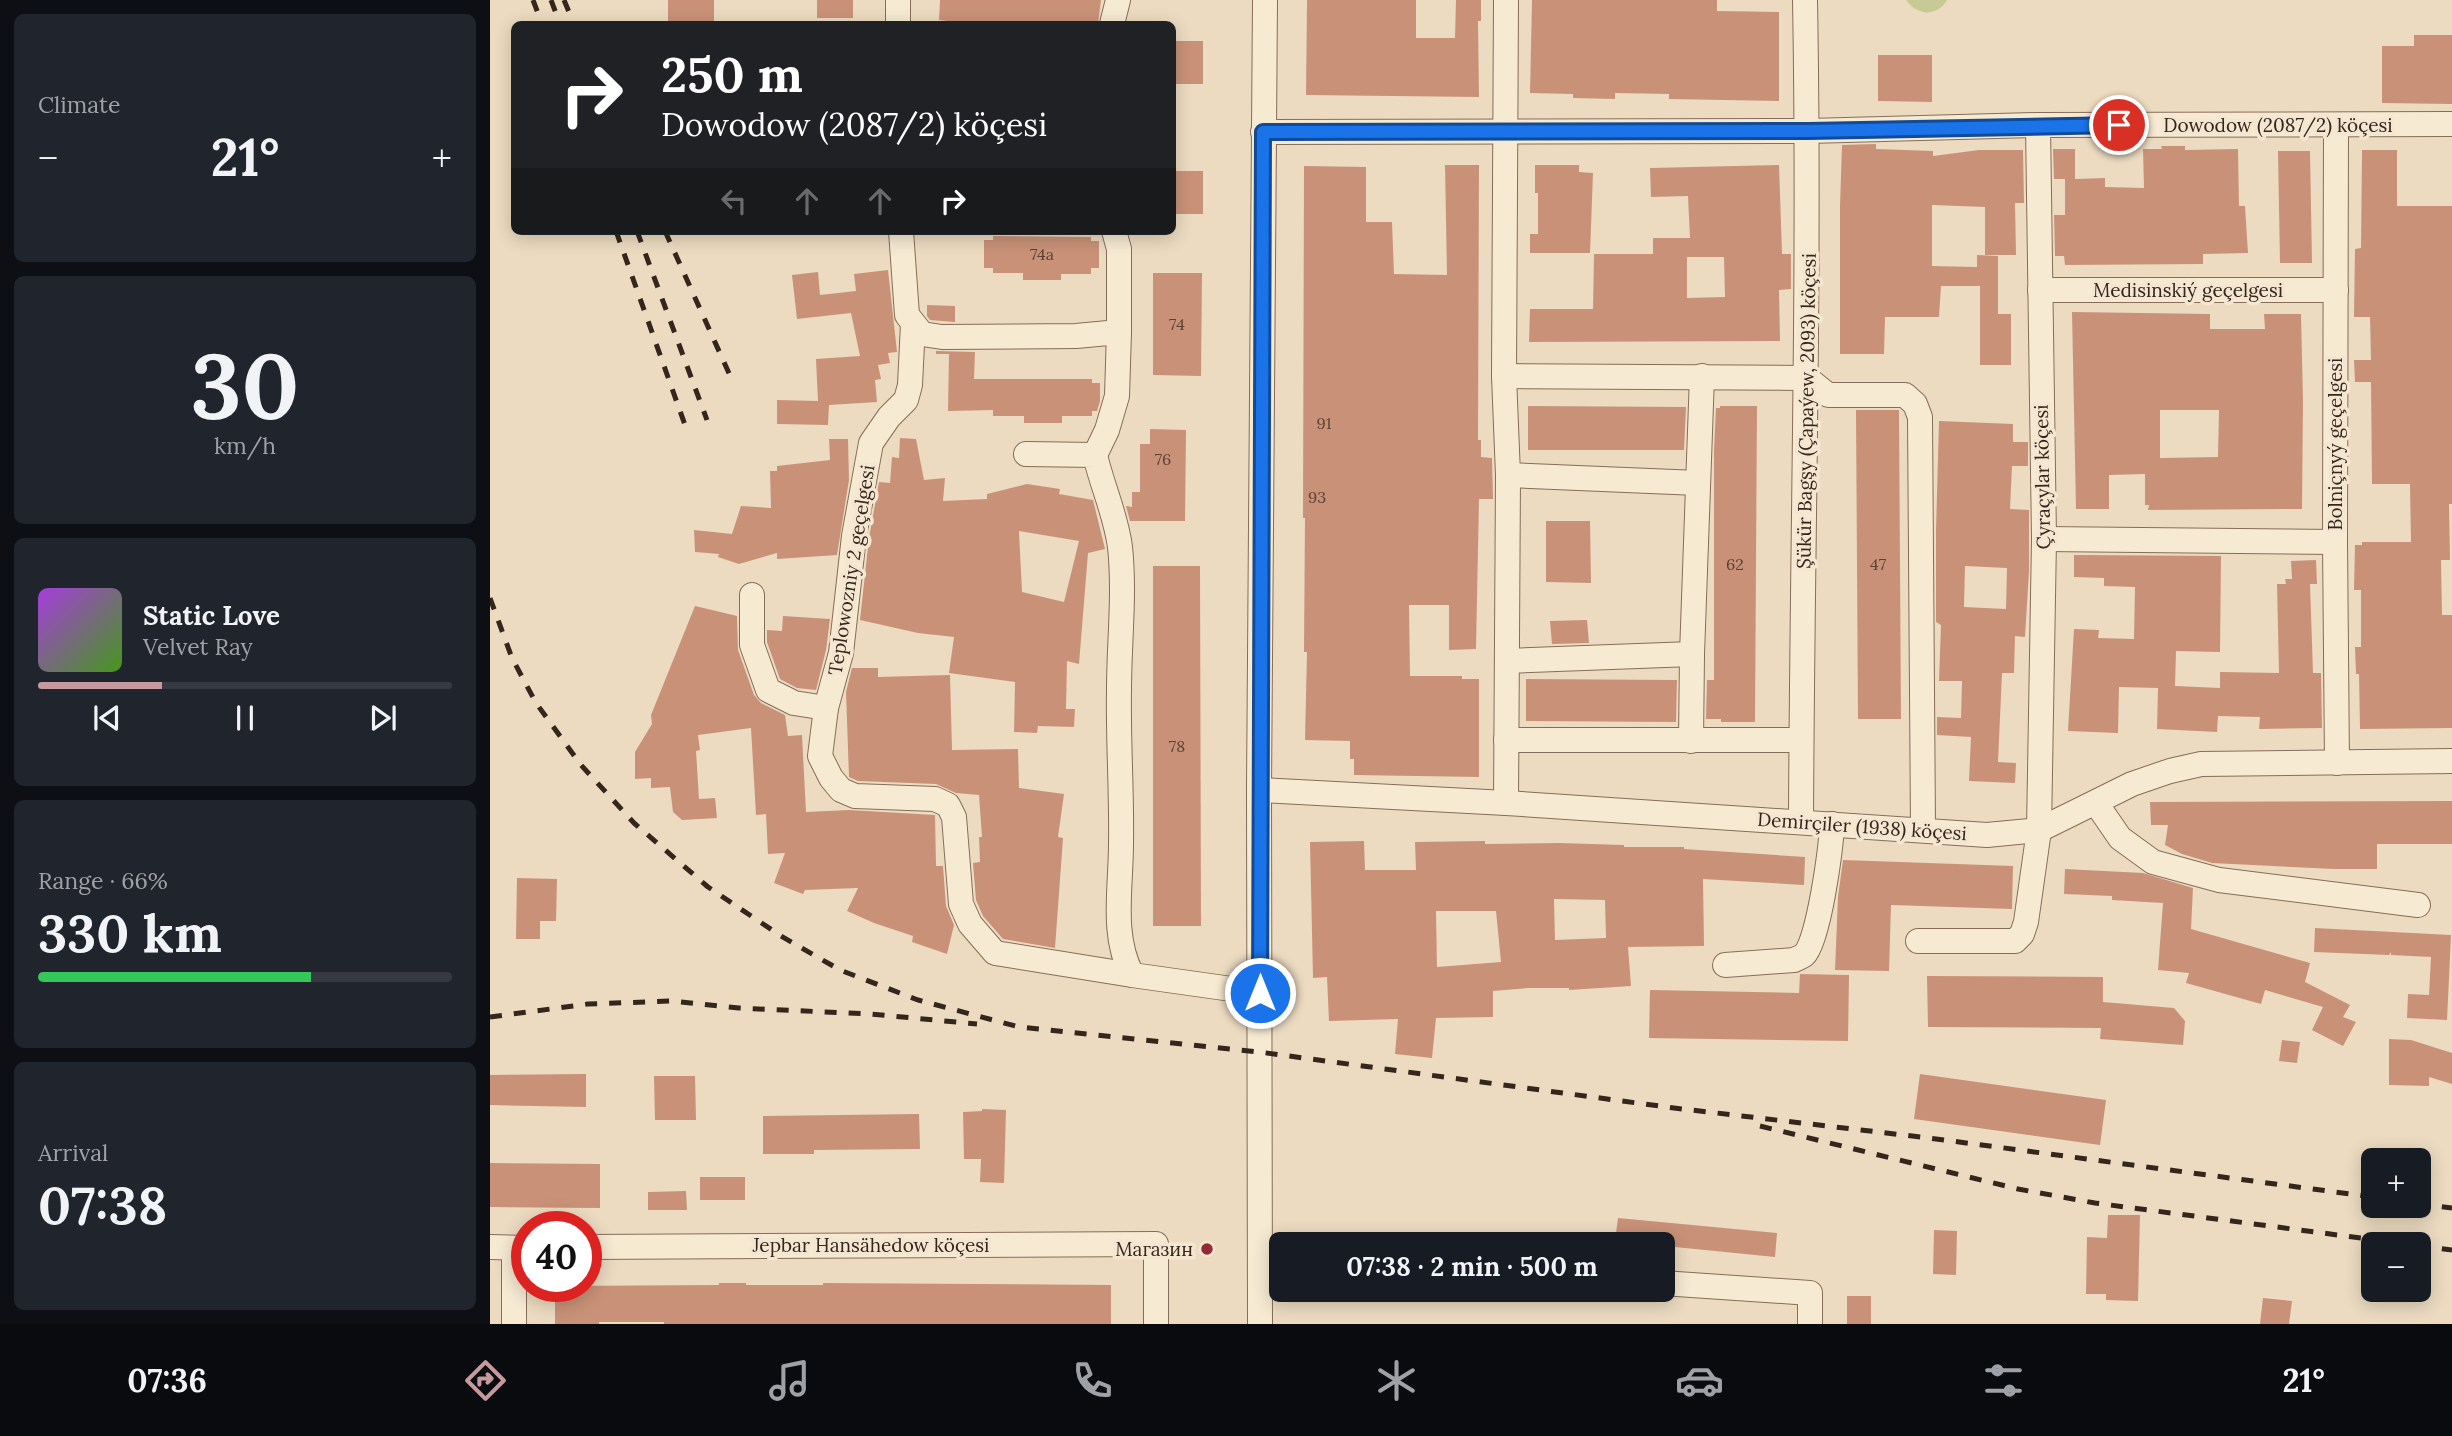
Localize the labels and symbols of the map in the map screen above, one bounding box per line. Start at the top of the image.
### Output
pin [2089,95,2149,155]
street label: Dowodow (2087/2) köçesi [2163,113,2393,138]
house number: 74a [1030,244,1054,264]
street label: Şükür Bagşy (Çapaýew, 2093) köçesi [1791,253,1822,569]
street label: Medisinskiý geçelgesi [2093,278,2283,302]
house number: 74 [1169,314,1185,334]
street label: Bolniçnyý geçelgesi [2323,358,2347,530]
street label: Çyraçylar köçesi [2029,404,2055,550]
house number: 91 [1316,413,1332,433]
house number: 76 [1155,449,1171,469]
street label: Teplowozniy 2 geçelgesi [823,463,879,677]
house number: 93 [1308,487,1326,507]
house number: 62 [1726,554,1744,574]
house number: 47 [1870,554,1887,574]
house number: 78 [1169,736,1185,756]
street label: Demirçiler (1938) köçesi [1756,807,1968,846]
position arrow [1223,956,1297,1030]
speed limit sign: 40 [511,1211,602,1302]
street label: Jepbar Hansähedow köçesi [752,1233,989,1257]
place label: Магазин [1115,1237,1193,1261]
marker: Магазин [1199,1241,1215,1257]

